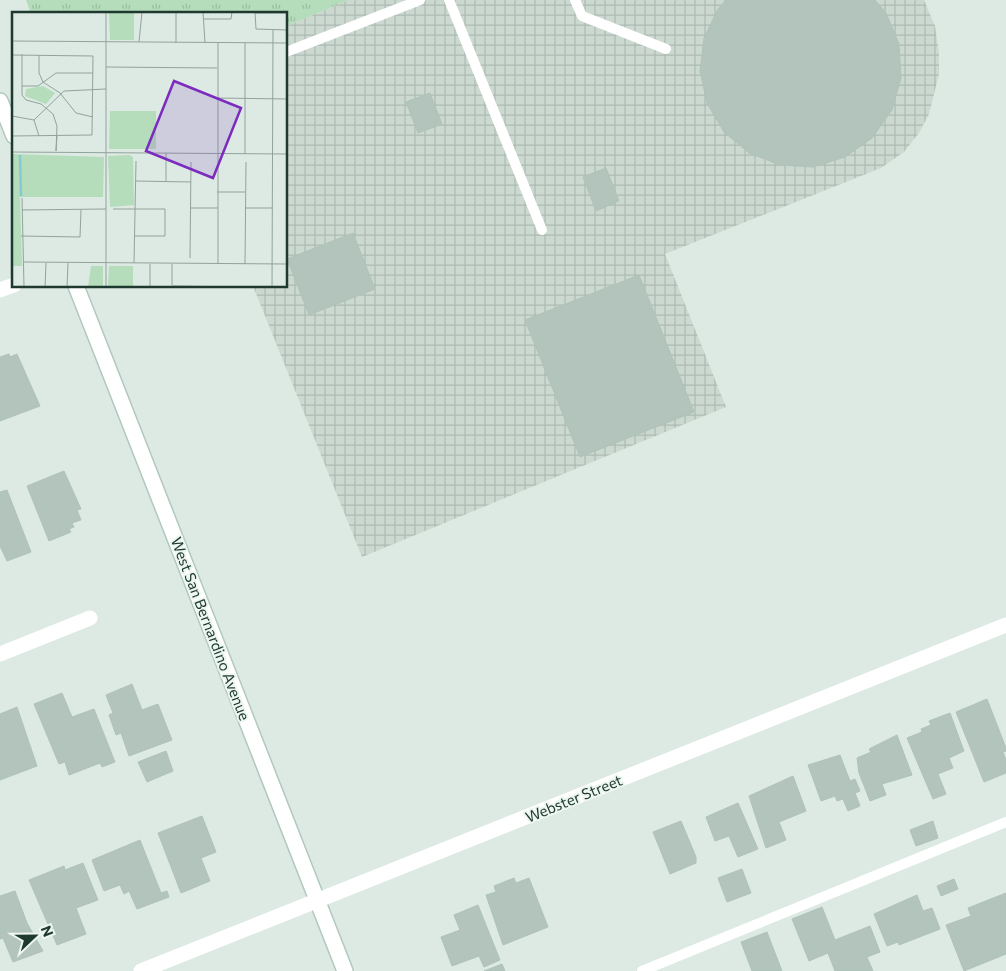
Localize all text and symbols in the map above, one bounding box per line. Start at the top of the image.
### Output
inset map [12,12,288,288]
street label: West San Bernardino Avenue [168,534,254,723]
street label: Webster Street [523,770,625,826]
north arrow [10,911,60,961]
text: N [38,923,57,939]

